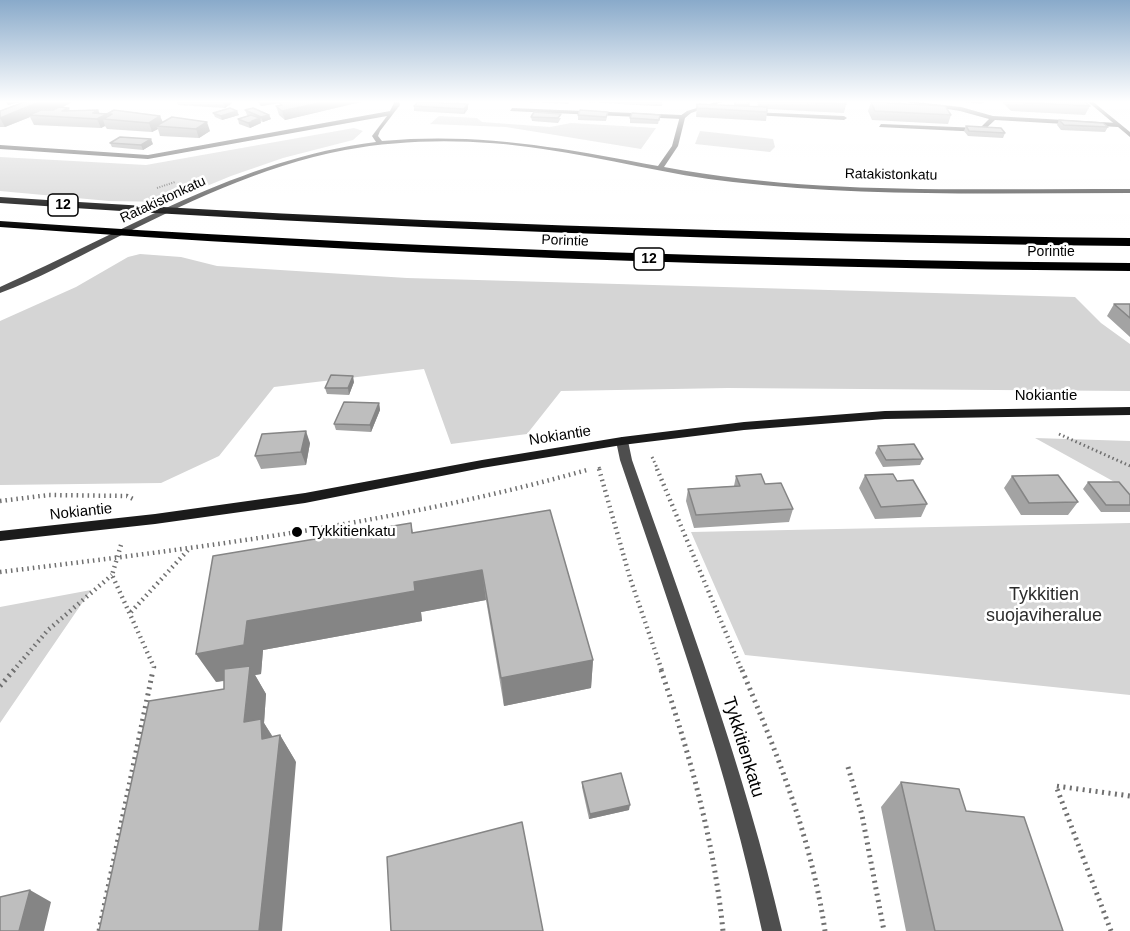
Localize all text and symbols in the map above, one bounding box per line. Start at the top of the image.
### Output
street label: Ratakistonkatu [845,166,937,184]
street label: Ratakistonkatu [117,173,209,227]
road number: 12 [48,194,78,216]
street label: Porintie [541,232,589,250]
street label: Porintie [1027,244,1075,260]
road number: 12 [634,248,664,270]
street label: Nokiantie [1015,387,1077,405]
street label: Nokiantie [528,422,592,450]
street label: Nokiantie [49,500,113,524]
place label: Tykkitienkatu [309,523,396,541]
marker: Tykkitienkatu [290,525,304,539]
park label: Tykkitien suojaviheralue [986,584,1102,626]
street label: Tykkitienkatu [717,694,769,800]

